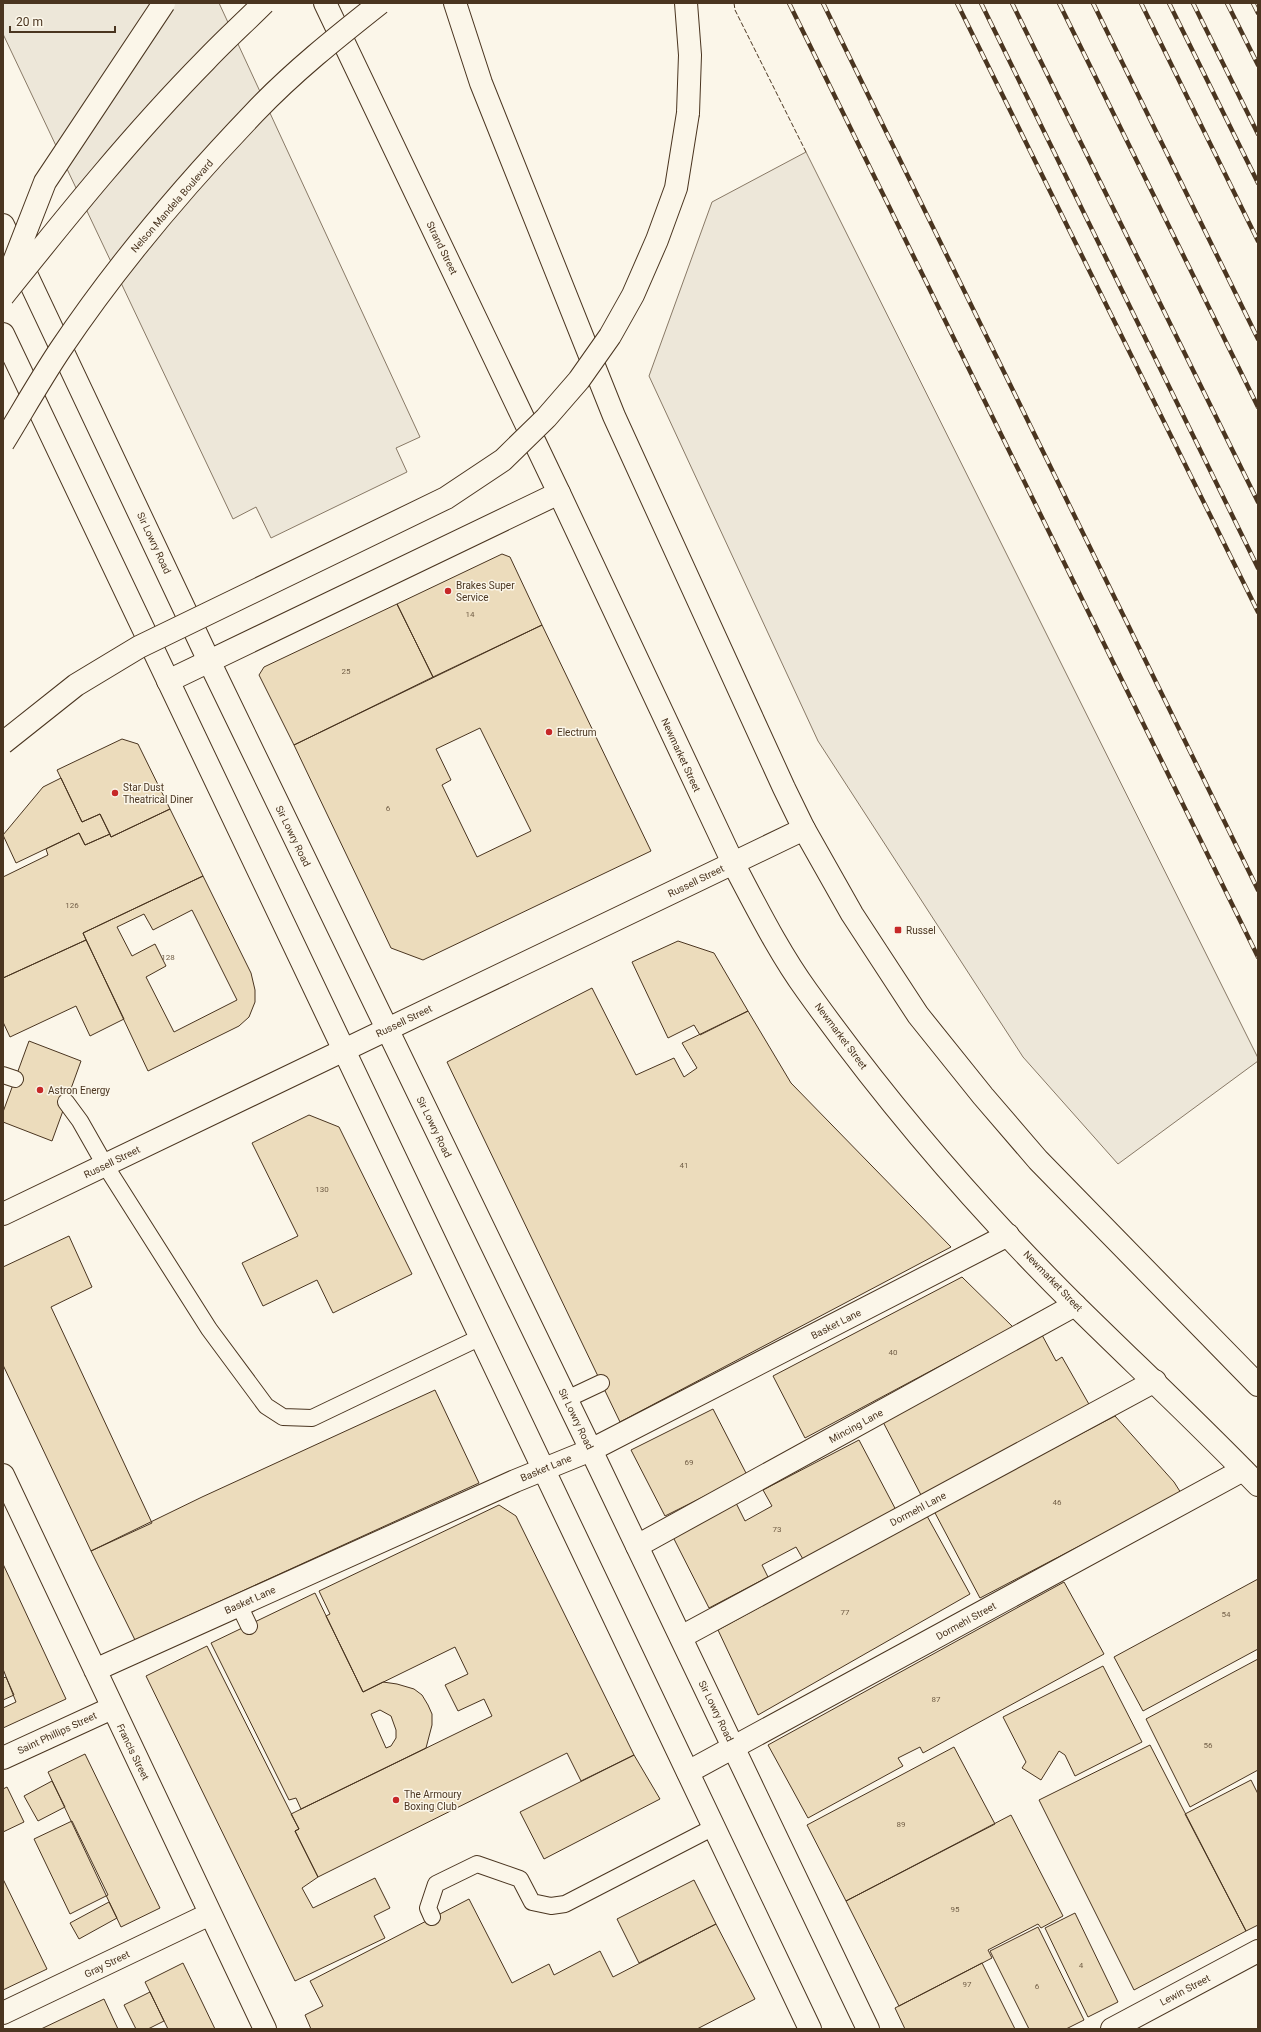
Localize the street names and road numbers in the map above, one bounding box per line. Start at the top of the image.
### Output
street label: Nelson Mandela Boulevard [129,157,215,255]
street label: Strand Street [424,220,460,276]
street label: Sir Lowry Road [135,511,173,575]
street label: Newmarket Street [659,716,703,794]
street label: Sir Lowry Road [273,804,313,868]
street label: Russell Street [666,863,726,899]
street label: Newmarket Street [813,1001,869,1071]
street label: Russell Street [374,1003,434,1039]
street label: Sir Lowry Road [414,1095,454,1159]
street label: Russell Street [82,1144,142,1180]
street label: Newmarket Street [1021,1248,1085,1314]
street label: Basket Lane [809,1307,863,1341]
street label: Sir Lowry Road [556,1387,596,1451]
street label: Mincing Lane [827,1407,885,1445]
street label: Basket Lane [519,1452,573,1484]
street label: Dormehl Lane [888,1490,948,1528]
street label: Basket Lane [223,1584,277,1616]
street label: Dormehl Street [934,1600,998,1642]
street label: Sir Lowry Road [696,1679,736,1743]
street label: Saint Phillips Street [16,1710,98,1756]
street label: Francis Street [115,1722,151,1782]
street label: Gray Street [83,1948,131,1980]
street label: Lewin Street [1158,1972,1212,2008]

